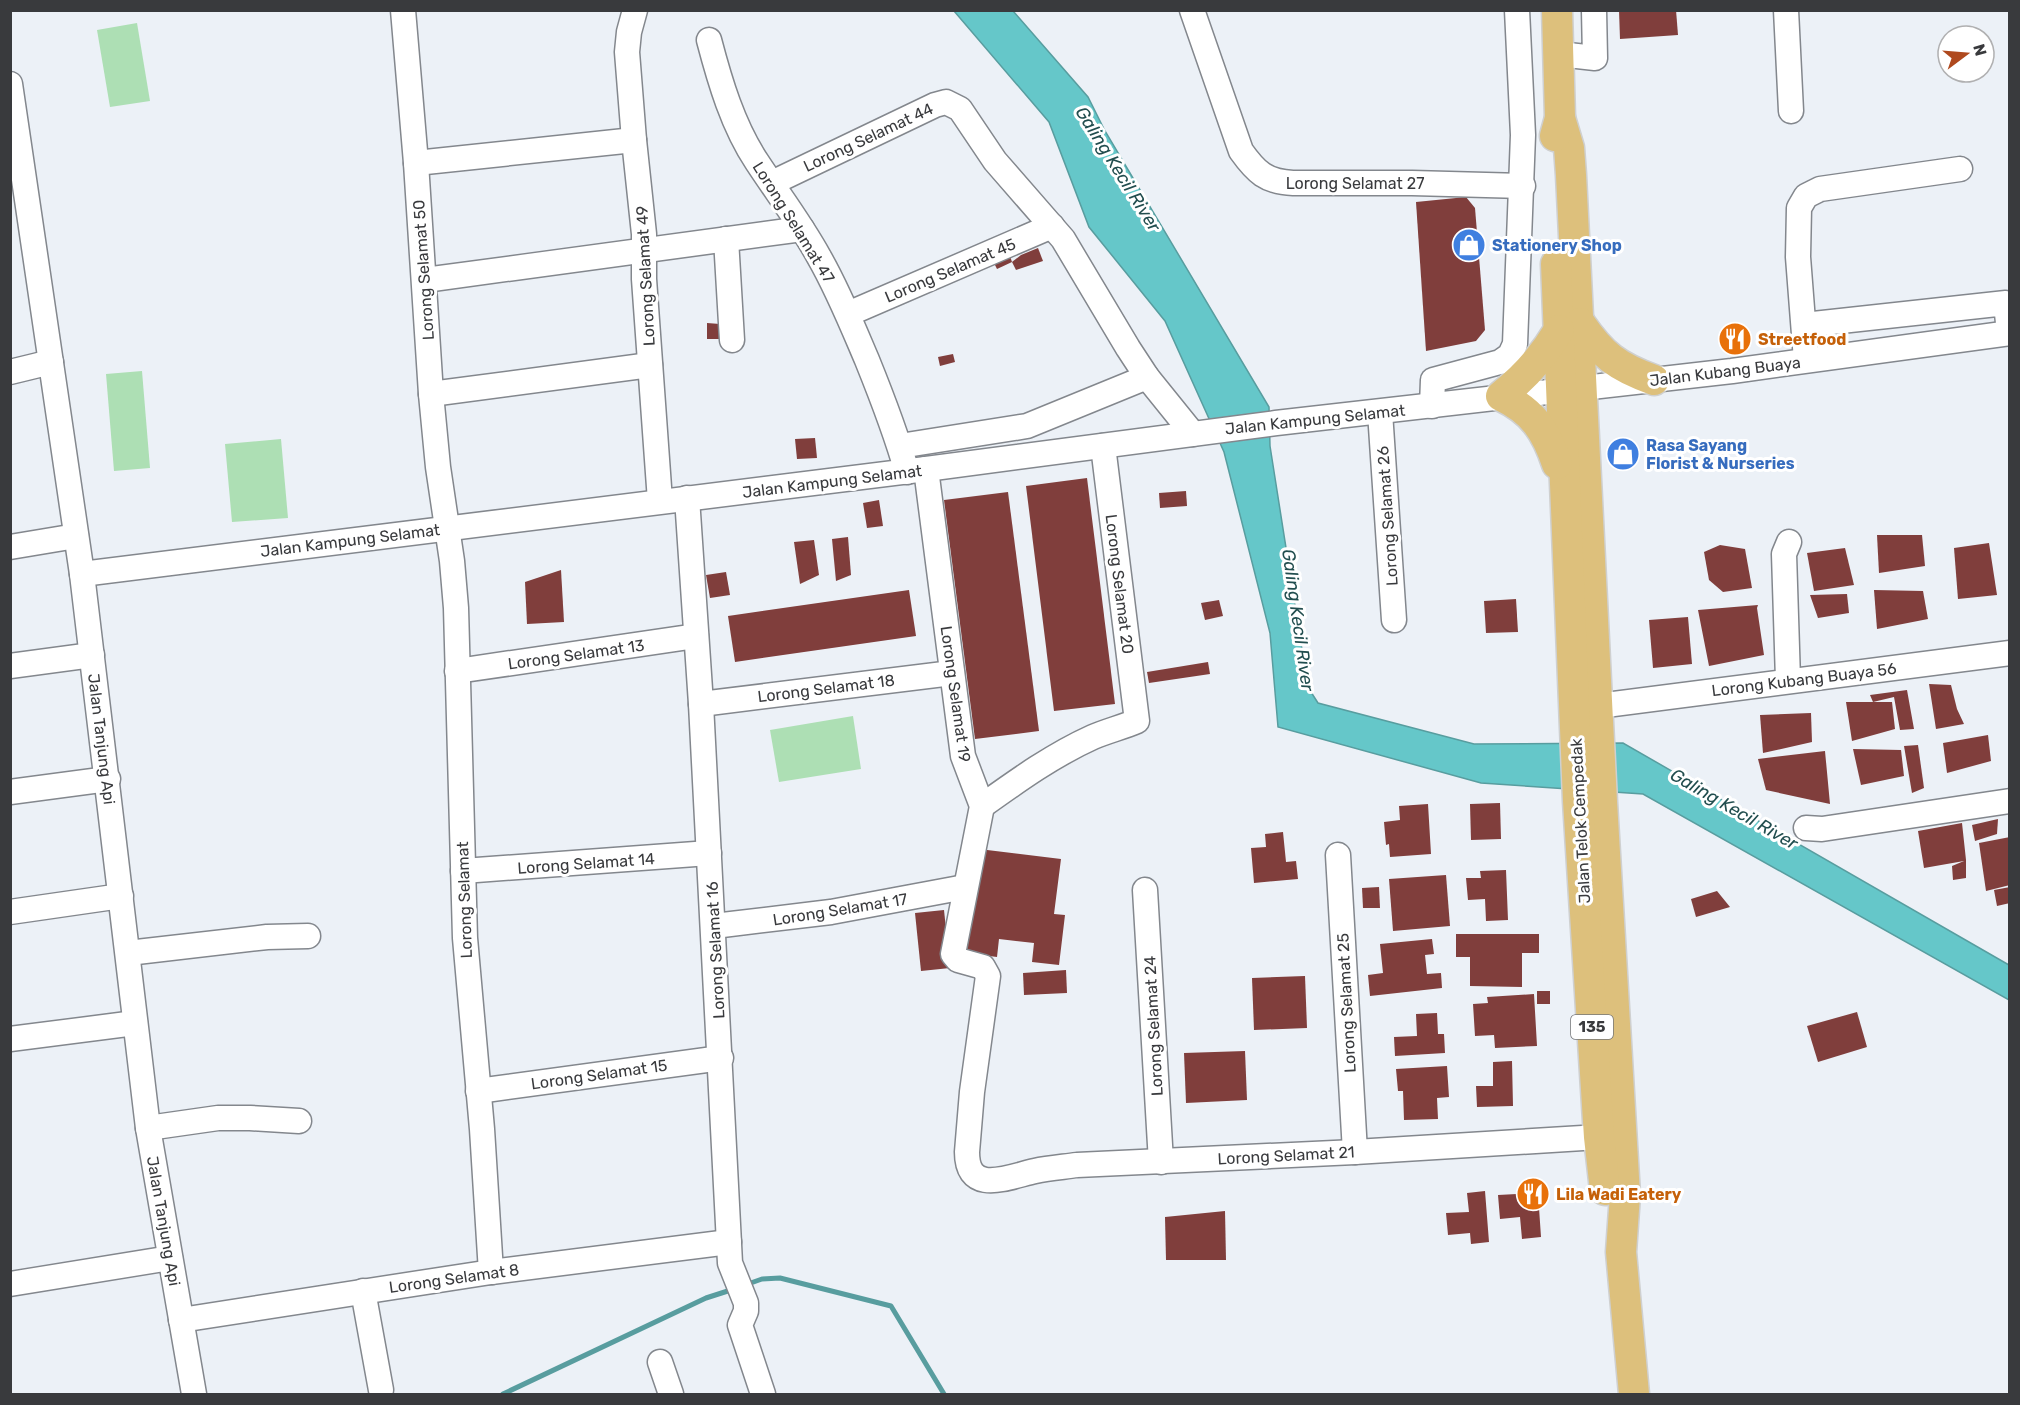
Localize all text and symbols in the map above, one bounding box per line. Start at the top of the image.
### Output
north arrow [1936,24,1996,84]
text: N [1969,42,1991,58]
street label: Lorong Selamat 44 [800,99,936,176]
water label: Galing Kecil River [1071,102,1166,237]
street label: Lorong Selamat 47 [749,158,838,286]
street label: Lorong Selamat 27 [1286,174,1424,193]
street label: Lorong Selamat 50 [409,199,438,341]
street label: Lorong Selamat 49 [632,205,659,347]
shop icon: Stationery Shop [1451,227,1487,263]
street label: Lorong Selamat 45 [882,234,1019,307]
place label: Stationery Shop [1492,236,1622,255]
restaurant icon: Streetfood [1717,321,1753,357]
place label: Streetfood [1758,330,1846,349]
street label: Jalan Kubang Buaya [1648,353,1802,390]
street label: Jalan Kampung Selamat [1224,401,1406,438]
shop icon: Rasa Sayang Florist & Nurseries [1605,436,1641,472]
place label: Rasa Sayang Florist & Nurseries [1646,436,1795,473]
street label: Lorong Selamat 26 [1373,445,1402,587]
street label: Jalan Kampung Selamat [741,461,923,502]
street label: Lorong Selamat 20 [1102,513,1138,655]
street label: Jalan Kampung Selamat [259,520,441,561]
water label: Galing Kecil River [1277,547,1319,694]
street label: Lorong Selamat 19 [937,625,974,763]
street label: Lorong Selamat 13 [507,636,646,673]
street label: Lorong Kubang Buaya 56 [1711,659,1898,700]
street label: Lorong Selamat 18 [756,671,896,706]
street label: Jalan Tanjung Api [84,673,119,806]
street label: Jalan Telok Cempedak [1567,737,1594,904]
water label: Galing Kecil River [1666,764,1803,855]
street label: Lorong Selamat [453,841,476,959]
street label: Lorong Selamat 14 [517,849,656,878]
street label: Lorong Selamat 16 [702,880,729,1019]
street label: Lorong Selamat 17 [771,889,909,930]
street label: Lorong Selamat 25 [1333,933,1360,1073]
street label: Lorong Selamat 24 [1140,955,1167,1097]
road number: 135 [1571,1015,1613,1039]
street label: Lorong Selamat 15 [530,1056,668,1093]
street label: Lorong Selamat 21 [1217,1142,1355,1169]
street label: Jalan Tanjung Api [143,1155,184,1288]
restaurant icon: Lila Wadi Eatery [1515,1176,1551,1212]
place label: Lila Wadi Eatery [1556,1185,1682,1204]
street label: Lorong Selamat 8 [388,1260,520,1297]

